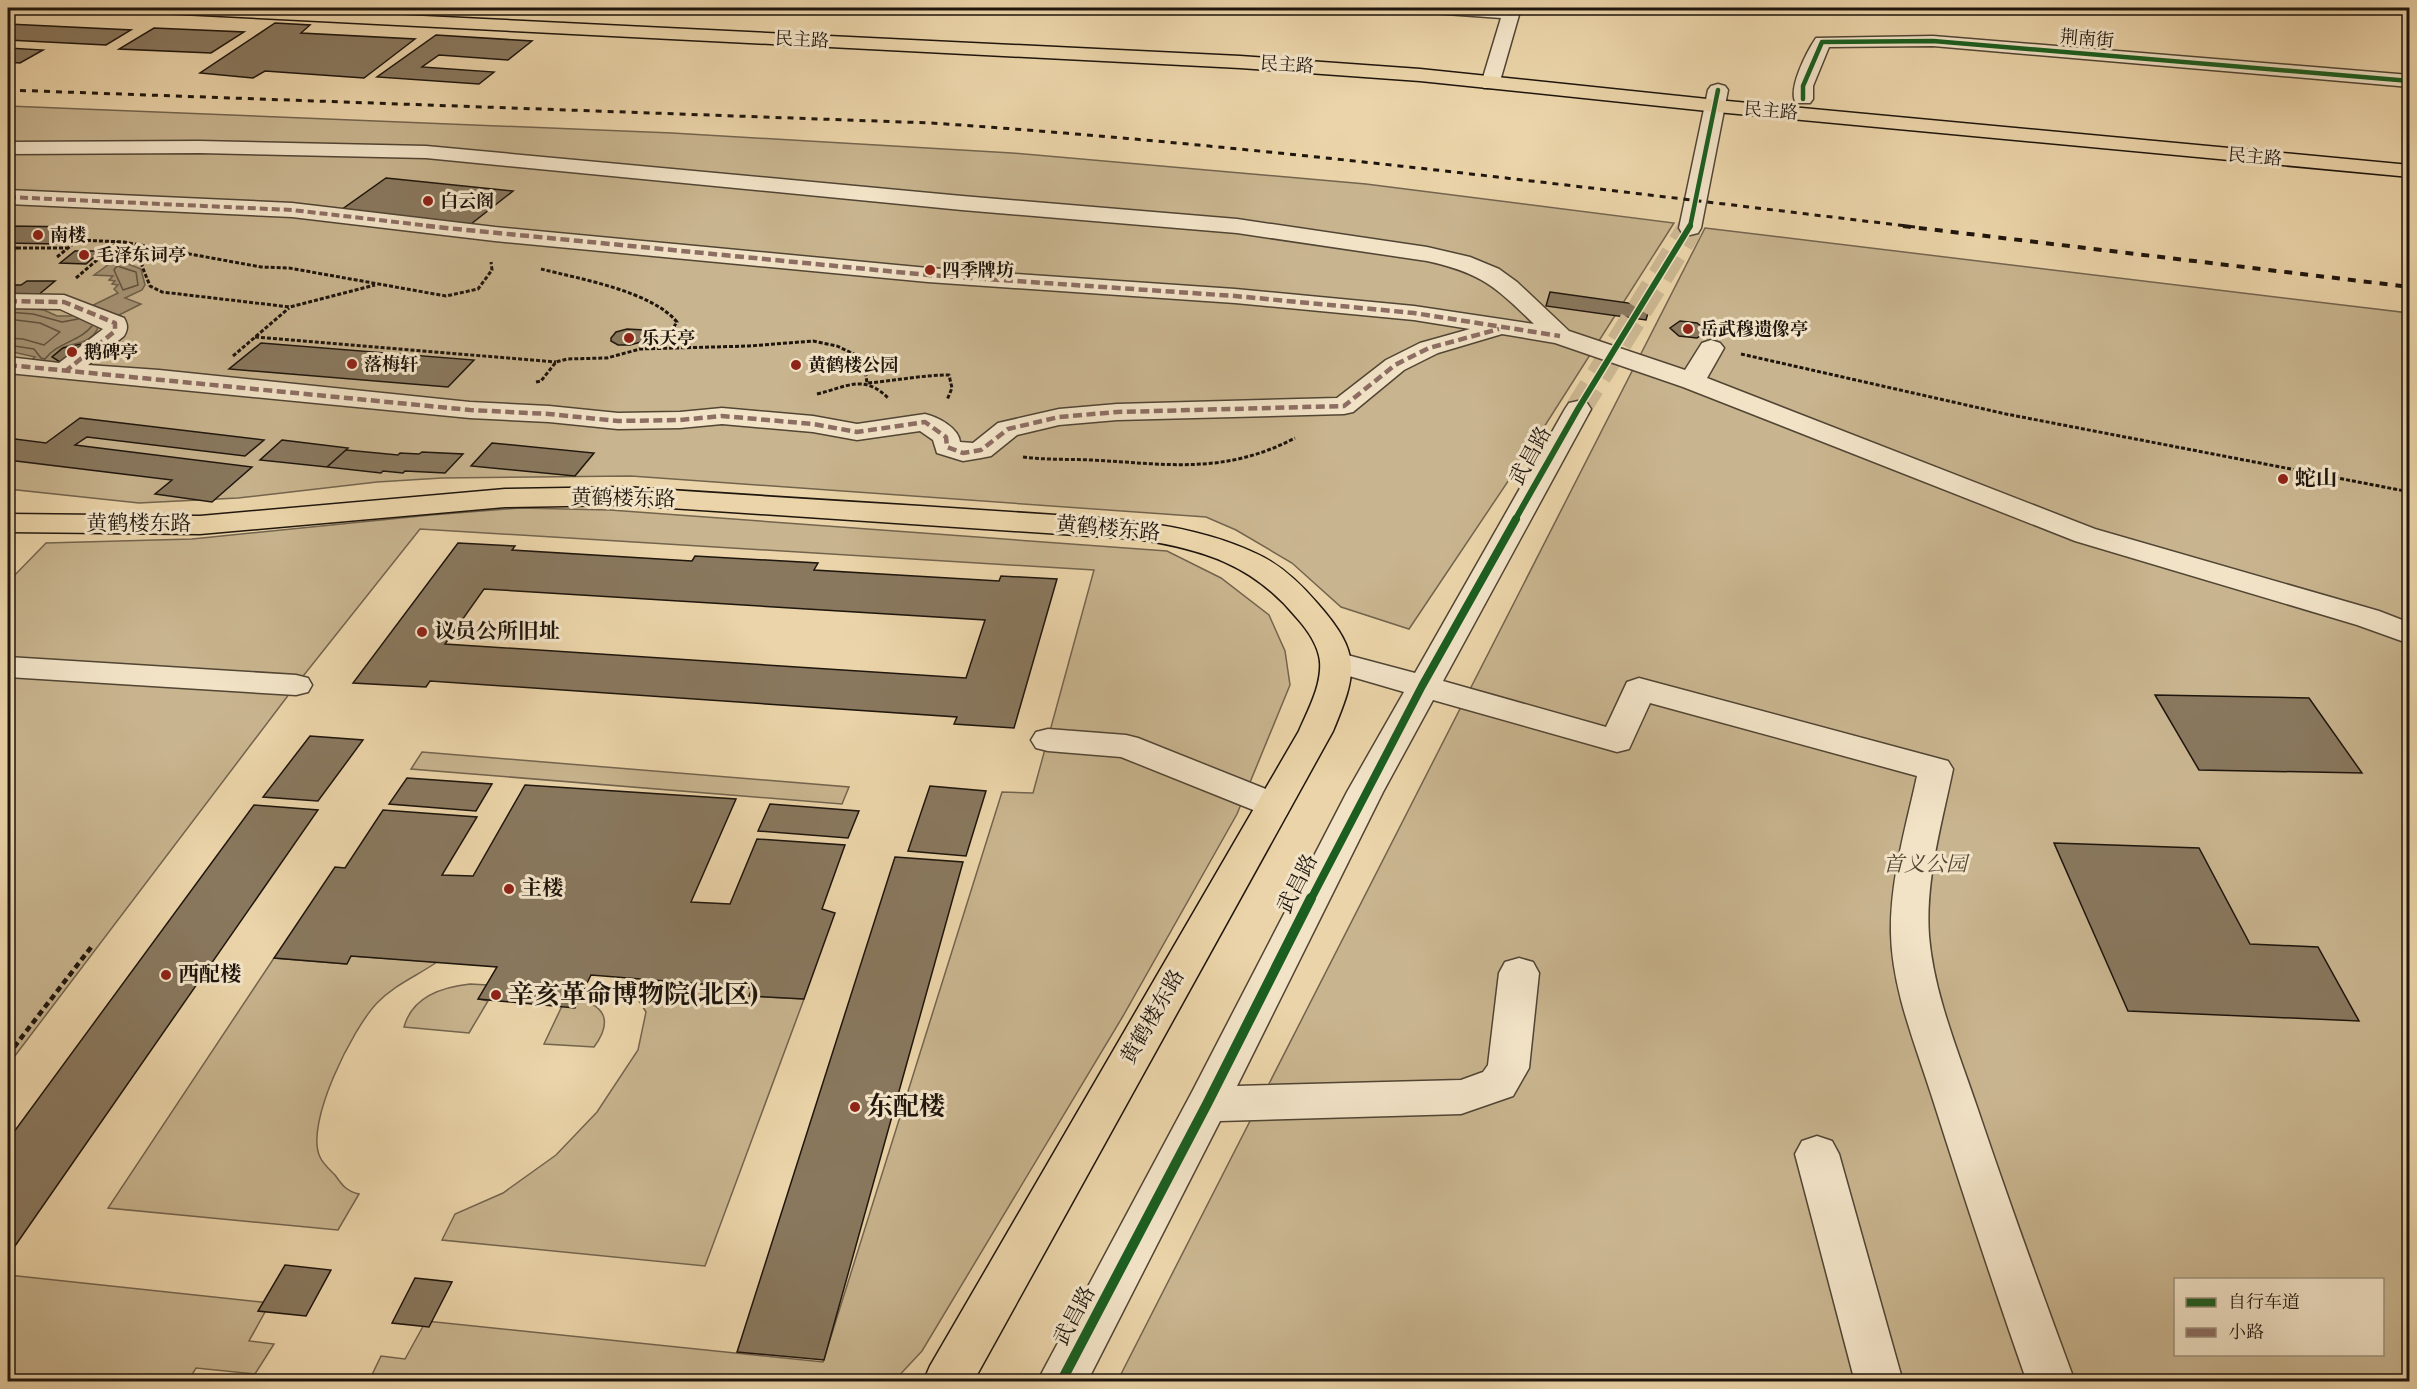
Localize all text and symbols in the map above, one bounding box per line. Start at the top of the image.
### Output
street label: 荆南街 [2059,25,2115,53]
street label: 民主路 [774,27,830,53]
street label: 民主路 [1259,52,1315,78]
street label: 民主路 [1743,97,1799,125]
street label: 民主路 [2227,143,2283,171]
place label: 白云阁 [440,190,494,213]
marker: 白云阁 [421,194,435,208]
place label: 南楼 [50,224,86,247]
marker: 南楼 [31,228,45,242]
place label: 毛泽东词亭 [96,244,186,267]
marker: 毛泽东词亭 [77,248,91,262]
place label: 四季牌坊 [942,259,1014,282]
marker: 四季牌坊 [923,263,937,277]
place label: 岳武穆遗像亭 [1700,318,1808,341]
marker: 岳武穆遗像亭 [1681,322,1695,336]
place label: 乐天亭 [641,327,695,350]
marker: 乐天亭 [622,331,636,345]
place label: 鹅碑亭 [84,341,138,364]
marker: 鹅碑亭 [65,345,79,359]
place label: 落梅轩 [364,353,419,376]
place label: 黄鹤楼公园 [808,354,898,377]
marker: 落梅轩 [345,357,359,371]
marker: 黄鹤楼公园 [789,358,803,372]
street label: 武昌路 [1504,422,1558,490]
place label: 蛇山 [2295,466,2337,492]
marker: 蛇山 [2276,472,2290,486]
street label: 黄鹤楼东路 [570,485,676,513]
street label: 黄鹤楼东路 [87,511,192,537]
street label: 黄鹤楼东路 [1055,511,1161,547]
place label: 议员公所旧址 [434,619,560,645]
marker: 议员公所旧址 [415,625,429,639]
street label: 武昌路 [1272,850,1324,918]
park label: 首义公园 [1883,852,1970,878]
place label: 主楼 [521,876,563,902]
marker: 主楼 [502,882,516,896]
place label: 西配楼 [178,962,241,988]
street label: 黄鹤楼东路 [1115,965,1191,1069]
marker: 西配楼 [159,968,173,982]
place label: 辛亥革命博物院(北区) [508,979,758,1011]
marker: 辛亥革命博物院(北区) [489,988,503,1002]
place label: 东配楼 [867,1091,945,1123]
marker: 东配楼 [848,1100,862,1114]
legend [2174,1278,2384,1356]
street label: 武昌路 [1049,1282,1101,1350]
text: 自行车道 [2228,1291,2300,1314]
text: 小路 [2228,1321,2264,1344]

